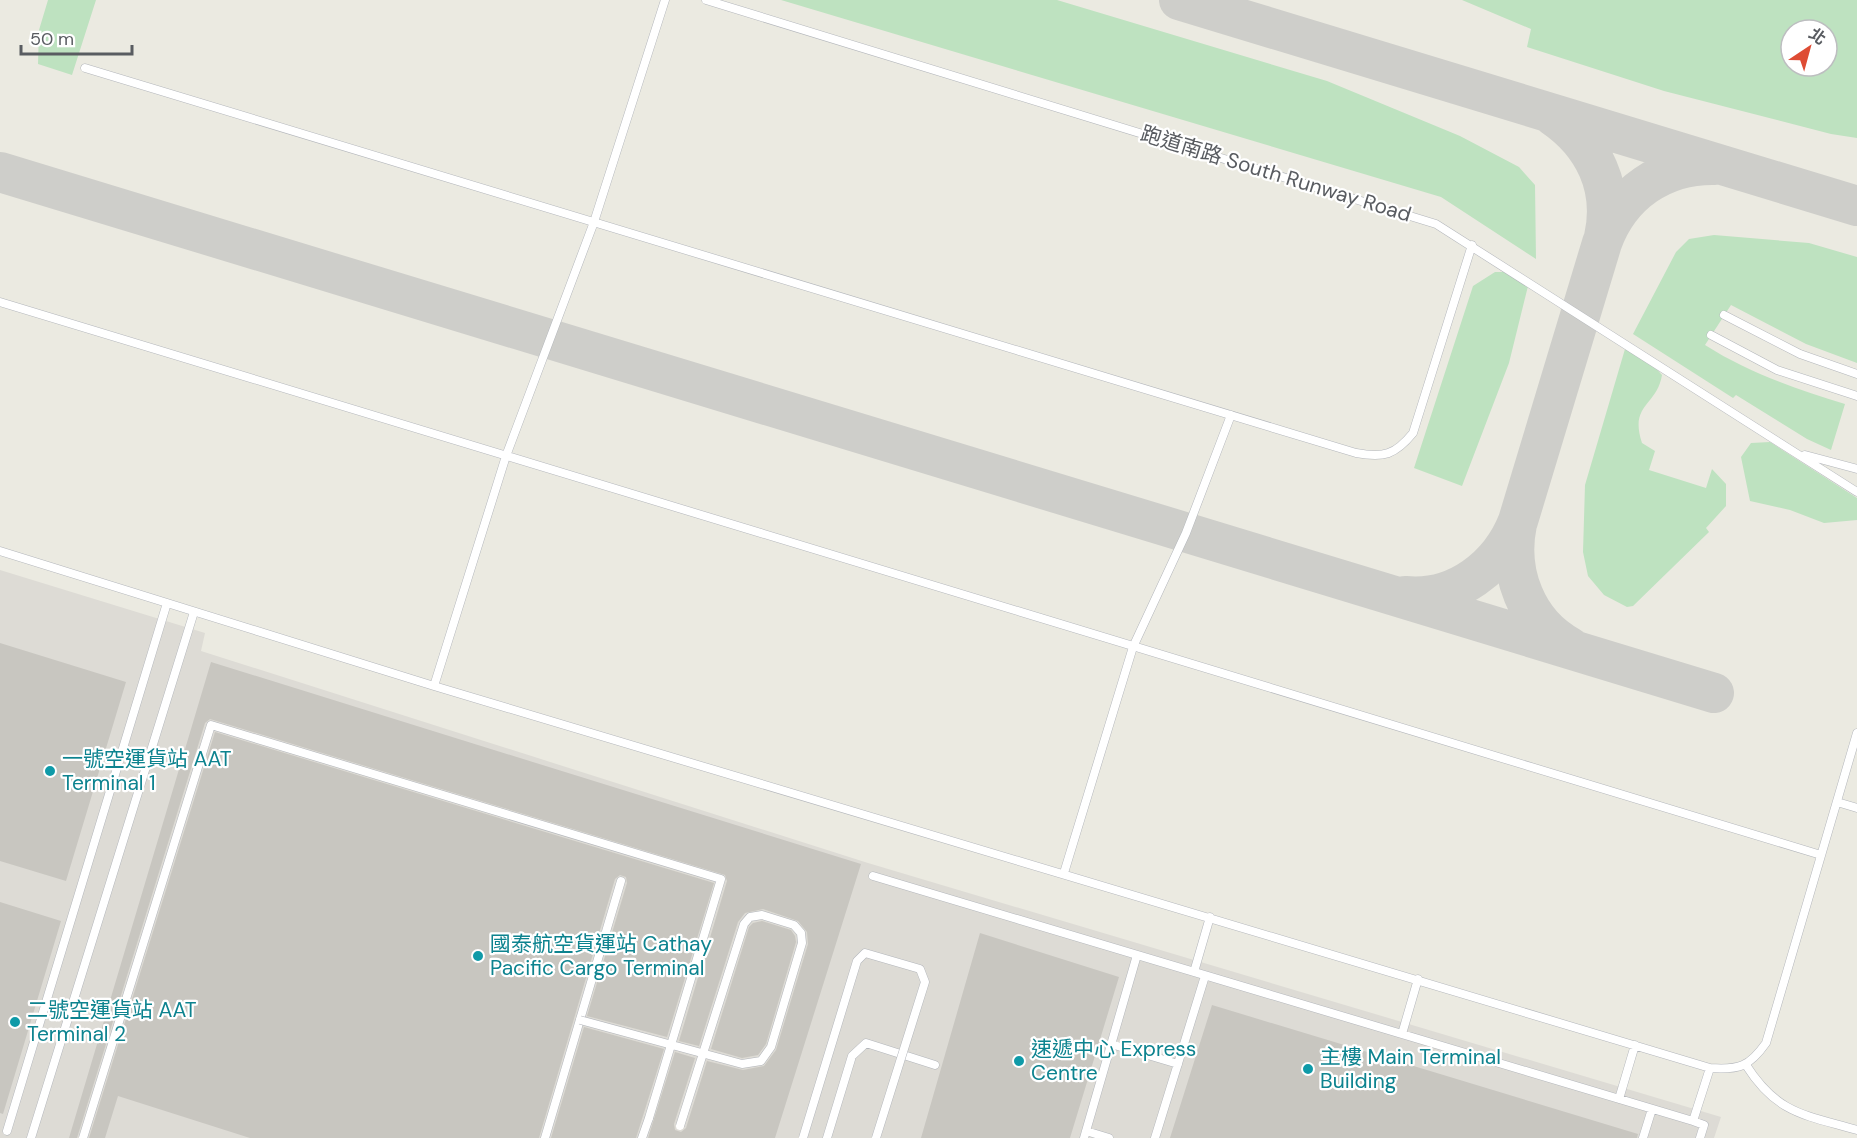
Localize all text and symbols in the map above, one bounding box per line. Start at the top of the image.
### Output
scale bar [21,18,132,56]
north arrow [1779,18,1839,78]
text: 北 [1805,23,1830,49]
text: 50 m [30,27,74,51]
street label: 跑道南路 South Runway Road [1137,119,1415,229]
place label: 一號空運貨站 AAT Terminal 1 [62,745,232,797]
marker: 一號空運貨站 AAT Terminal 1 [43,764,57,778]
place label: 國泰航空貨運站 Cathay Pacific Cargo Terminal [490,930,712,982]
marker: 國泰航空貨運站 Cathay Pacific Cargo Terminal [471,949,485,963]
place label: 二號空運貨站 AAT Terminal 2 [27,996,197,1048]
marker: 二號空運貨站 AAT Terminal 2 [8,1015,22,1029]
place label: 速遞中心 Express Centre [1031,1035,1196,1087]
place label: 主樓 Main Terminal Building [1320,1043,1501,1095]
marker: 速遞中心 Express Centre [1012,1054,1026,1068]
marker: 主樓 Main Terminal Building [1301,1062,1315,1076]

